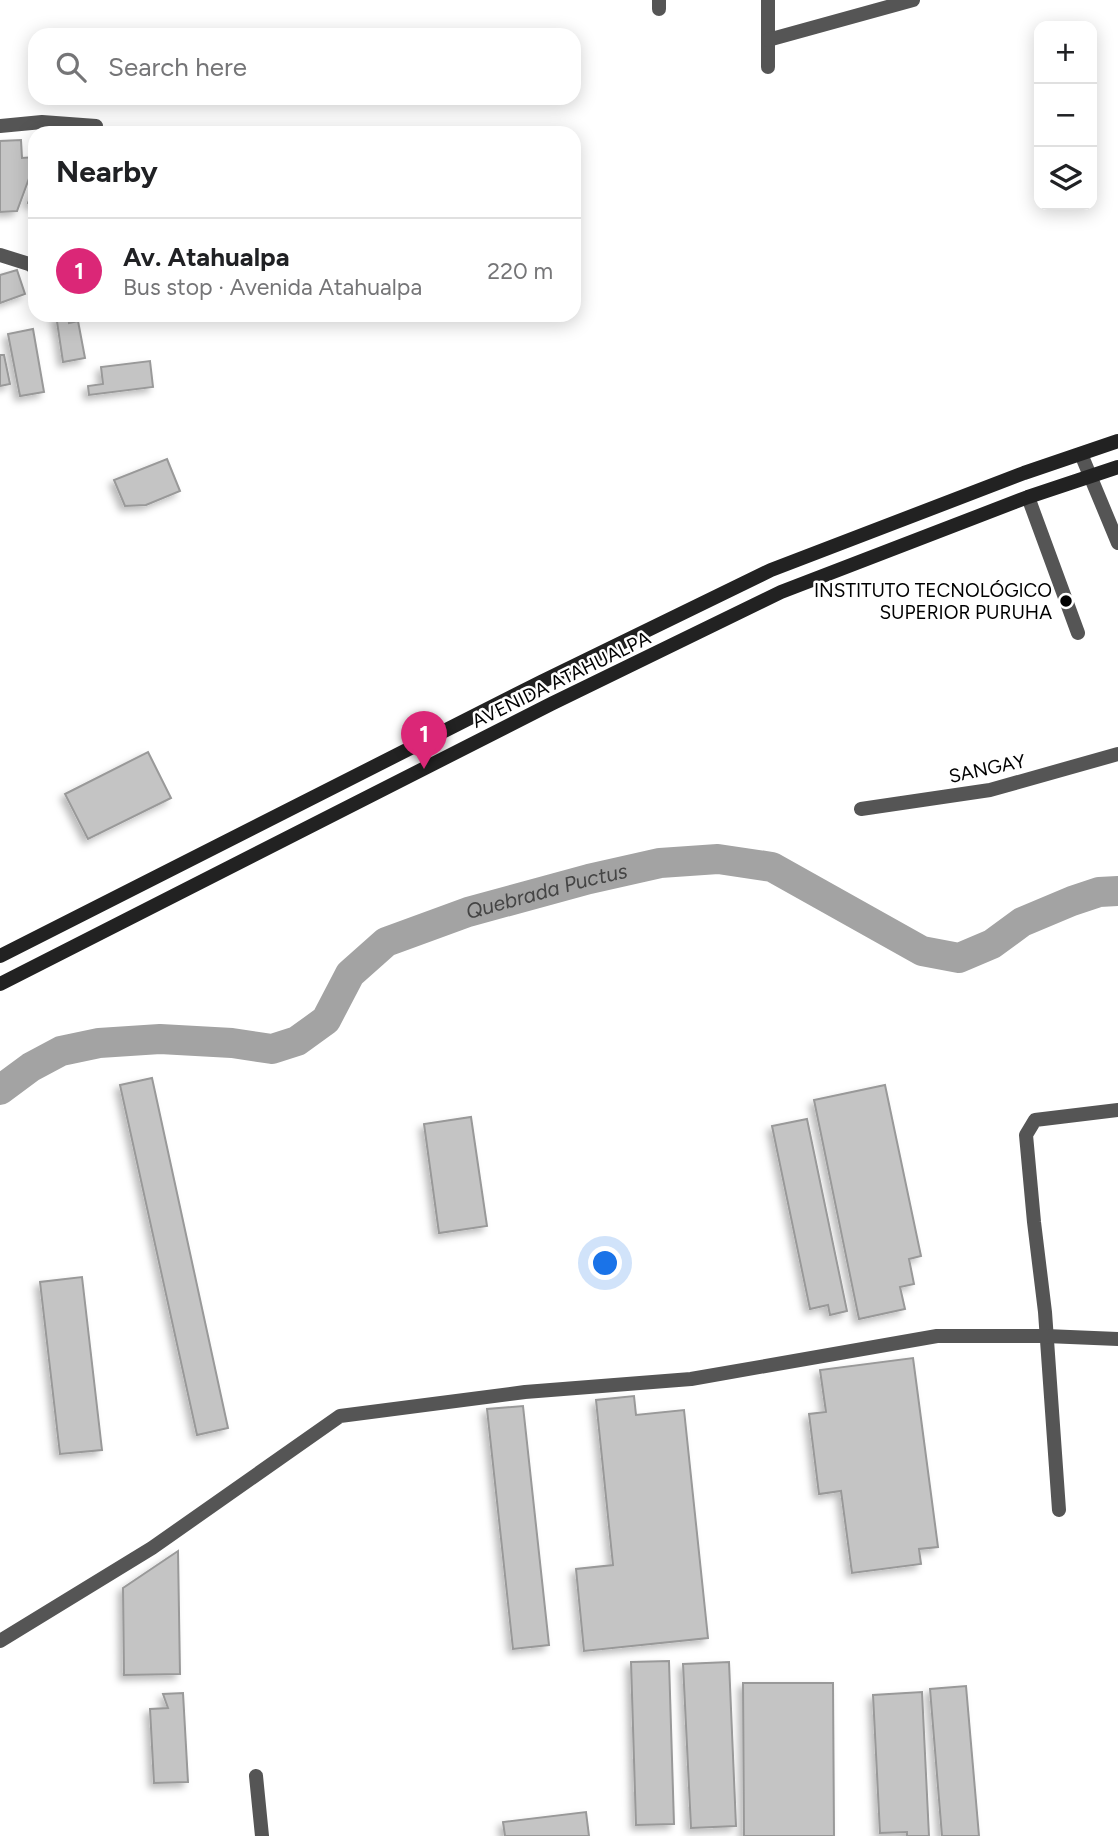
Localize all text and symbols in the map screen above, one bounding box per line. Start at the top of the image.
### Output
map controls [1034,21,1097,210]
button: + [1034,21,1097,84]
search box [28,28,581,105]
icon: search [52,48,90,86]
text: Search here [108,51,247,83]
button: − [1034,84,1097,147]
button: layers [1034,147,1097,210]
text: Nearby [56,153,158,190]
text: Av. Atahualpa [123,241,290,273]
text: 1 [74,257,84,285]
text: 220 m [487,257,553,285]
text: Bus stop · Avenida Atahualpa [123,273,422,301]
place label: INSTITUTO TECNOLÓGICO SUPERIOR PURUHA [814,579,1052,624]
marker: INSTITUTO TECNOLÓGICO SUPERIOR PURUHA [1058,593,1074,609]
street label: AVENIDA ATAHUALPA [468,626,654,733]
pin: 1 [401,711,447,769]
street label: SANGAY [947,749,1028,788]
water label: Quebrada Puctus [463,858,630,924]
your location [588,1246,622,1280]

